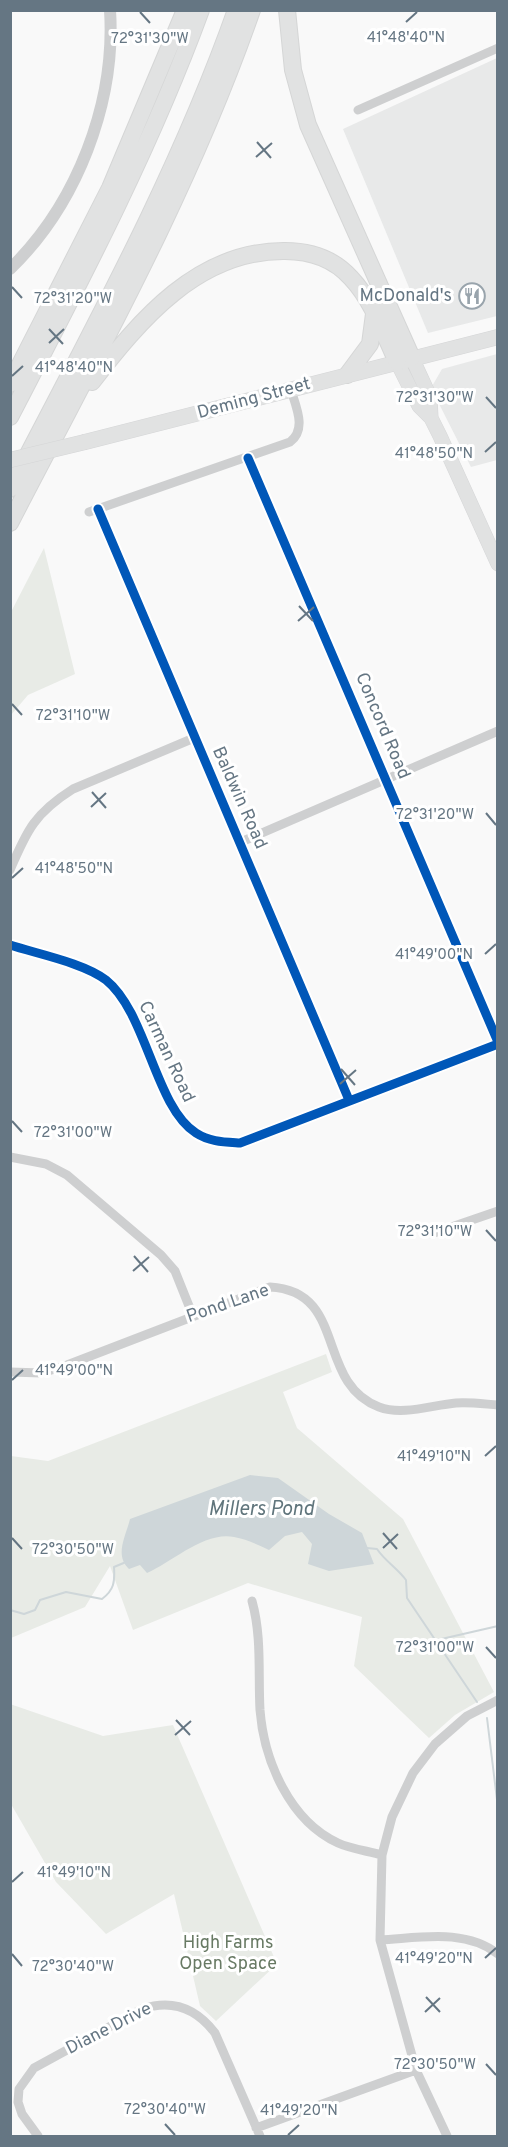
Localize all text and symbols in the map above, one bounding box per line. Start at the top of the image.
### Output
text: 41°48'40"N [367,29,445,48]
text: 72°31'30"W [111,30,189,49]
restaurant icon: McDonald's [457,281,487,311]
place label: McDonald's [360,285,452,308]
text: 72°31'20"W [34,290,112,309]
text: 41°48'40"N [35,359,113,378]
street label: Deming Street [195,373,313,425]
text: 72°31'30"W [396,389,474,408]
text: 41°48'50"N [395,445,473,464]
street label: Concord Road [349,669,415,783]
text: 72°31'10"W [36,707,110,726]
street label: Baldwin Road [206,743,272,853]
text: 72°31'20"W [396,806,474,825]
text: 41°48'50"N [35,860,113,879]
text: 41°49'00"N [395,946,473,965]
street label: Carman Road [132,998,200,1106]
text: 72°31'00"W [34,1124,112,1143]
text: 72°31'10"W [398,1223,472,1242]
street label: Pond Lane [184,1279,272,1329]
text: 41°49'00"N [35,1362,113,1381]
text: 41°49'10"N [397,1448,471,1467]
water label: Millers Pond [208,1497,315,1523]
text: 72°30'50"W [32,1541,114,1560]
text: 72°31'00"W [396,1639,474,1658]
text: 41°49'10"N [37,1864,111,1883]
park label: High Farms Open Space [179,1932,277,1976]
text: 41°49'20"N [395,1950,473,1969]
text: 72°30'40"W [32,1958,114,1977]
street label: Diane Drive [62,1998,156,2060]
text: 72°30'50"W [394,2056,476,2075]
text: 72°30'40"W [124,2101,206,2120]
text: 41°49'20"N [260,2102,338,2121]

